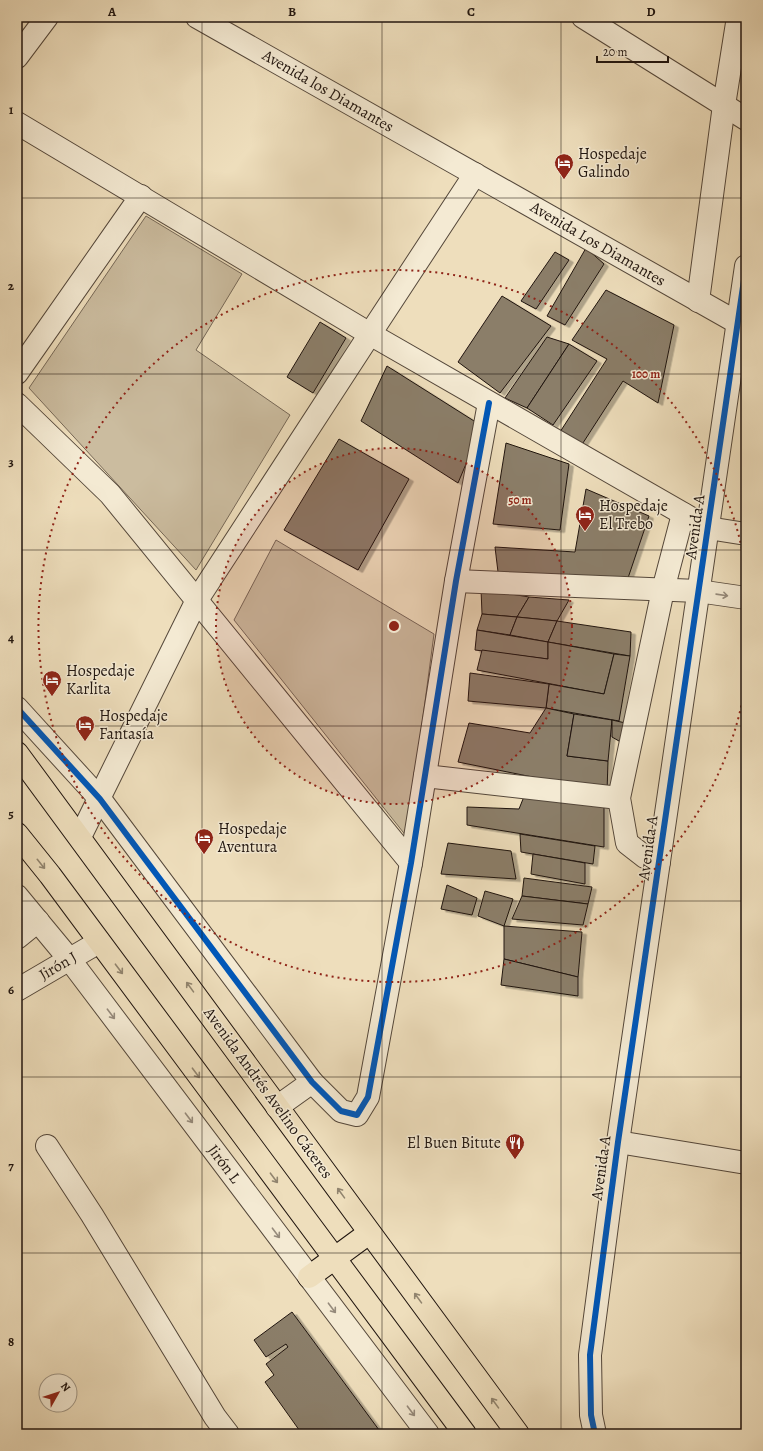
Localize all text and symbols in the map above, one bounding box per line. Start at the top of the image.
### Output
text: A [107,3,117,20]
text: B [288,3,296,20]
text: C [467,3,475,20]
text: D [646,3,656,20]
scale bar [597,38,668,64]
street label: Avenida los Diamantes [257,44,398,138]
text: 20 m [603,44,627,60]
text: 1 [9,101,14,118]
place label: Hospedaje Galindo [578,143,647,183]
hotel icon: Hospedaje Galindo [553,152,575,180]
street label: Avenida Los Diamantes [525,196,670,292]
text: 2 [8,277,15,294]
text: 100 m [632,366,660,382]
text: 3 [8,453,14,470]
text: 50 m [508,492,532,508]
street label: Avenida A [679,493,710,562]
place label: Hospedaje El Trebo [599,495,668,535]
hotel icon: Hospedaje El Trebo [574,504,596,532]
one-way arrow [715,591,728,599]
centre of rings [387,619,401,633]
text: 4 [8,629,14,646]
place label: Hospedaje Karlita [66,660,135,700]
hotel icon: Hospedaje Karlita [41,669,63,697]
place label: Hospedaje Fantasía [99,705,168,745]
hotel icon: Hospedaje Fantasía [74,714,96,742]
text: 5 [8,805,14,822]
street label: Avenida A [632,814,663,883]
place label: Hospedaje Aventura [217,818,287,858]
hotel icon: Hospedaje Aventura [193,827,215,855]
one-way arrow [37,859,46,870]
street label: Jirón J [35,946,81,986]
one-way arrow [115,963,123,974]
text: 6 [8,981,14,998]
one-way arrow [185,981,194,992]
street label: Avenida Andrés Avelino Cáceres [198,1002,338,1183]
one-way arrow [106,1008,115,1019]
one-way arrow [192,1068,200,1079]
one-way arrow [185,1112,193,1123]
place label: El Buen Bitute [407,1132,501,1154]
restaurant icon: El Buen Bitute [504,1132,526,1160]
street label: Avenida A [585,1134,616,1203]
street label: Jirón L [202,1140,246,1189]
text: 7 [8,1157,14,1174]
one-way arrow [269,1172,278,1183]
one-way arrow [337,1188,345,1199]
one-way arrow [271,1227,280,1238]
one-way arrow [414,1293,422,1304]
one-way arrow [328,1302,337,1313]
text: 8 [8,1333,14,1350]
north arrow [38,1373,78,1413]
text: N [57,1379,74,1395]
one-way arrow [491,1397,499,1408]
one-way arrow [407,1406,415,1417]

